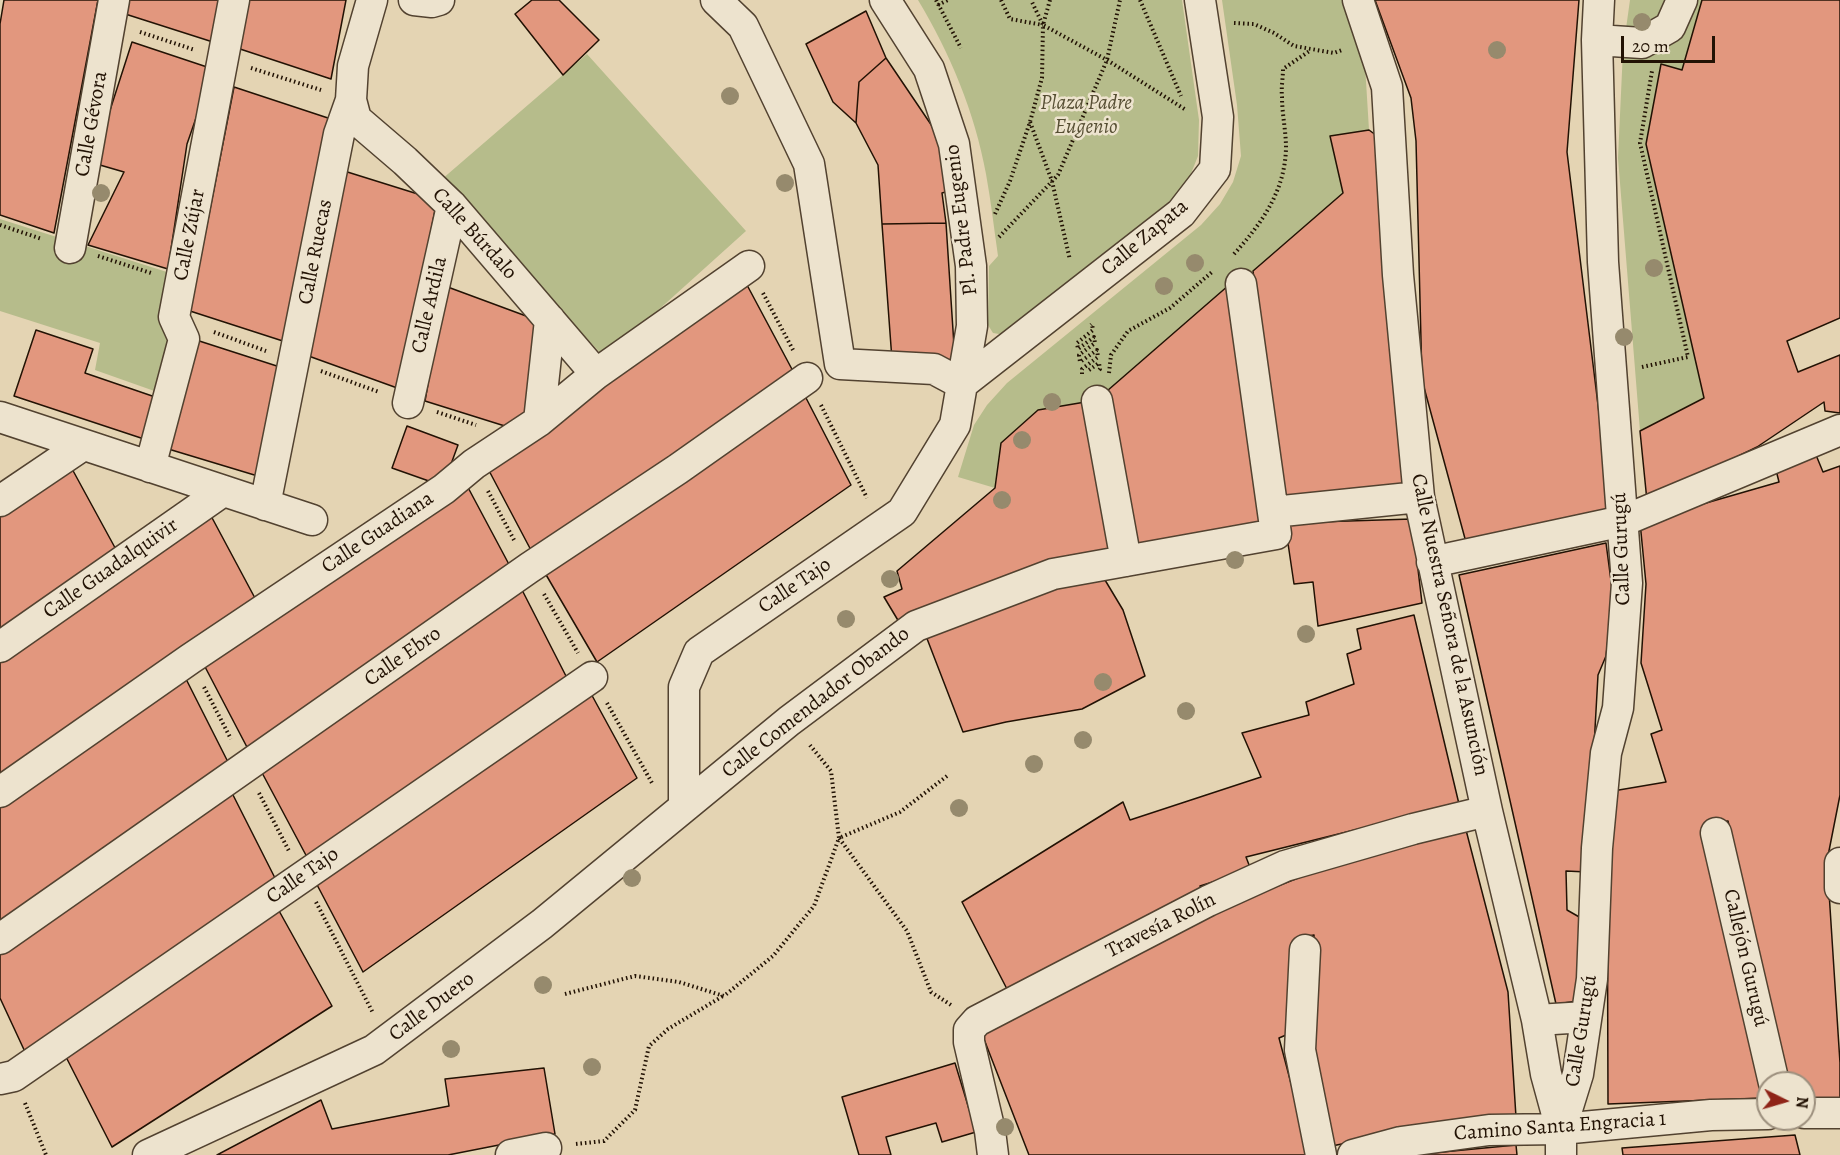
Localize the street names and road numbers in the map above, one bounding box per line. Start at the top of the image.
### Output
street label: Calle Gévora [70,69,114,179]
street label: Pl. Padre Eugenio [940,143,984,297]
street label: Calle Búrdalo [426,183,522,285]
street label: Calle Zújar [169,187,211,283]
street label: Calle Zapata [1096,194,1194,282]
street label: Calle Ruecas [293,197,339,307]
street label: Calle Ardila [407,254,453,356]
street label: Calle Nuestra Señora de la Asunción [1405,472,1493,778]
street label: Calle Guadiana [317,486,439,580]
street label: Calle Gurugú [1607,492,1637,606]
street label: Calle Guadalquivir [39,513,183,625]
street label: Calle Tajo [754,552,836,620]
street label: Calle Ebro [360,621,446,693]
street label: Calle Comendador Obando [717,622,915,784]
street label: Calle Tajo [262,842,344,910]
street label: Callejón Gurugú [1717,887,1773,1029]
street label: Travesía Rolín [1102,888,1220,964]
street label: Calle Duero [384,967,480,1047]
street label: Calle Gurugú [1561,973,1603,1089]
street label: Camino Santa Engracia 1 [1453,1107,1667,1147]

